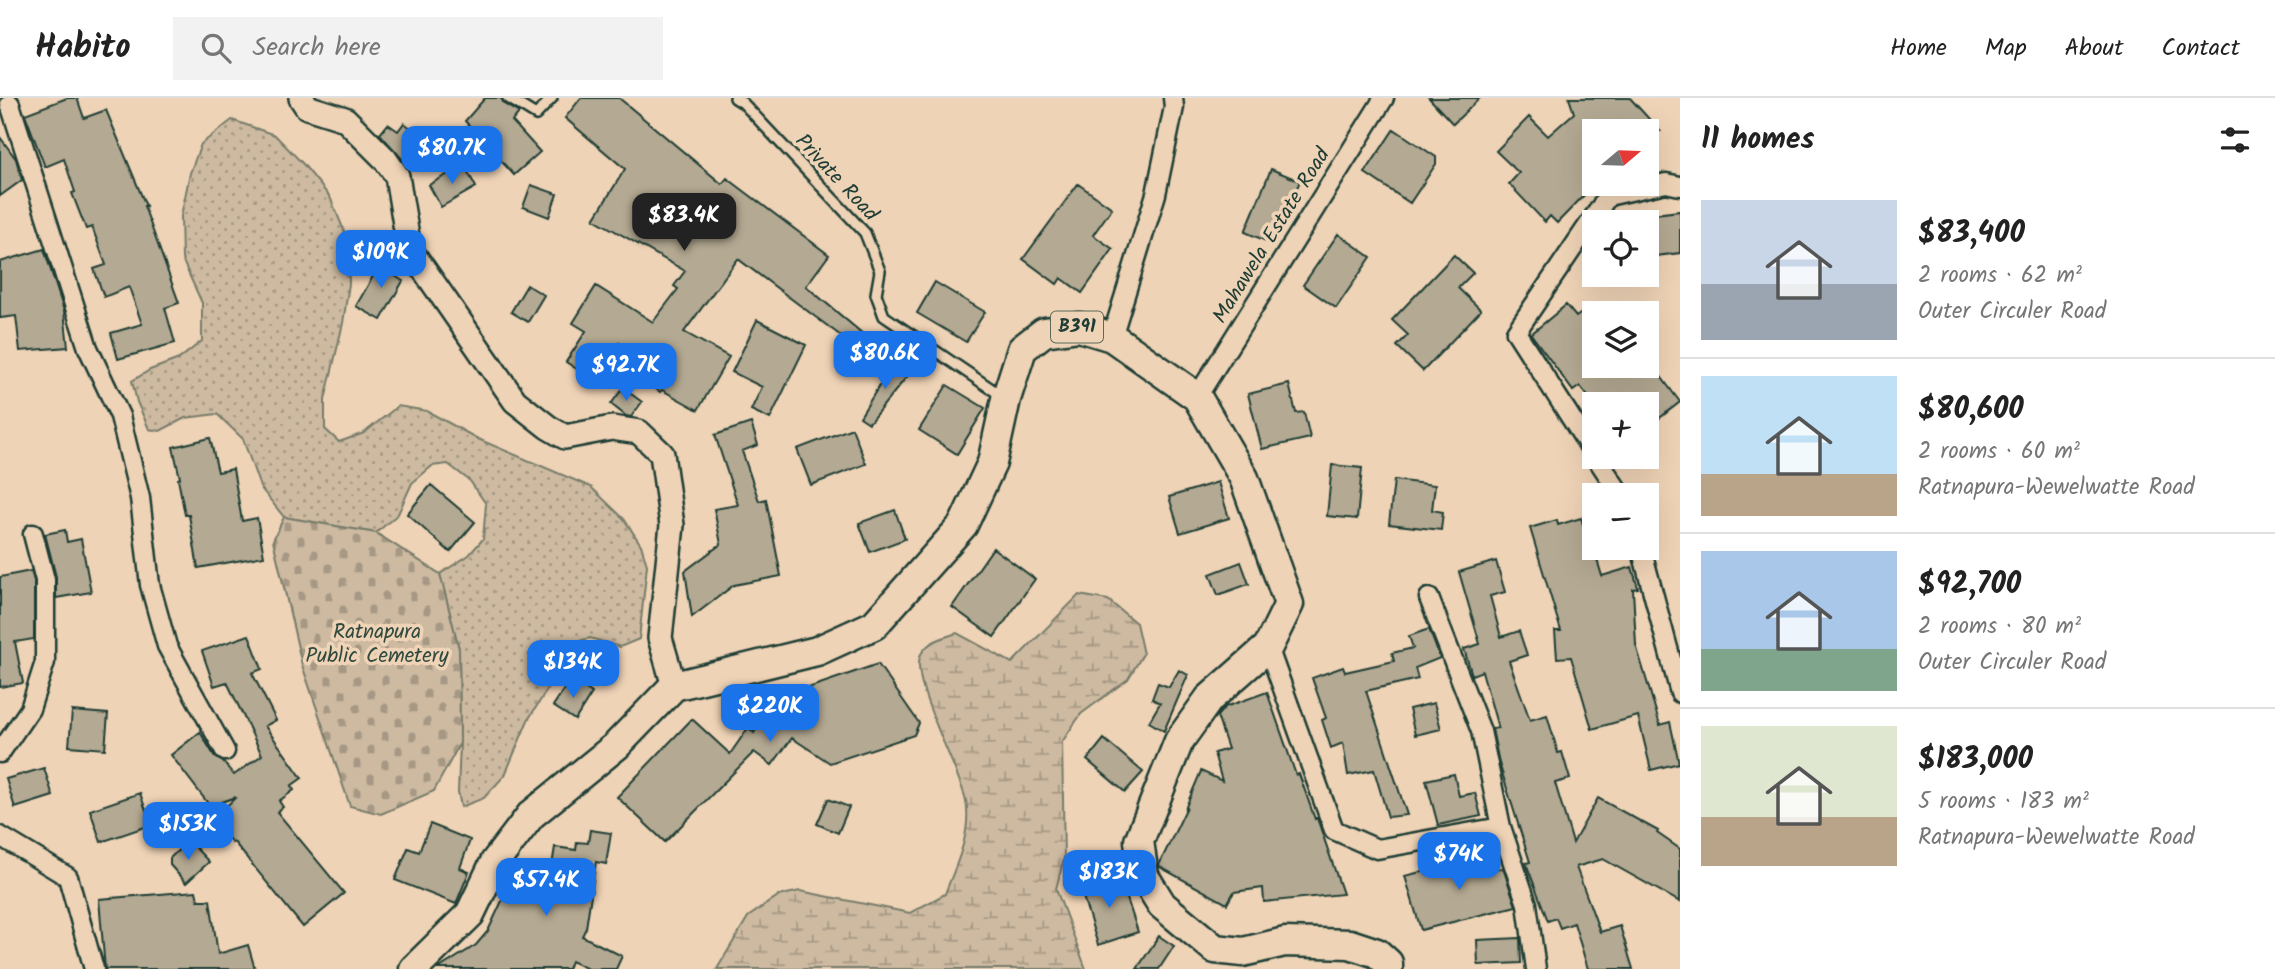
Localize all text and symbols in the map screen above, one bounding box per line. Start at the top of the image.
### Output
search box [173,17,663,80]
text: Habito [35,22,131,75]
text: Search here [253,27,381,69]
icon: search [197,29,235,67]
text: Home [1890,29,1947,68]
text: Map [1985,29,2027,68]
text: About [2065,29,2123,68]
text: Contact [2161,29,2240,68]
text: 11 homes [1701,116,1814,164]
north arrow [1582,119,1659,196]
map controls [1582,119,1659,560]
icon: filters [2216,121,2254,159]
pin: $80.7K [395,126,509,186]
street label: Private Road [786,126,886,230]
text: $80.7K [417,131,487,167]
street label: Mahawela Estate Road [1205,141,1340,330]
pin: $83.4K [627,194,741,253]
text: $83.4K [648,198,720,234]
button: locate [1582,210,1659,287]
text: $83,400 [1918,210,2025,258]
icon: home [1757,228,1841,312]
pin: $109K [332,230,430,290]
text: $109K [352,235,410,271]
text: 2 rooms · 62 m² [1918,258,2082,294]
text: Outer Circuler Road [1918,294,2106,330]
button: layers [1582,301,1659,378]
road number: B391 [1051,312,1103,342]
pin: $80.6K [828,331,942,391]
text: $80.6K [850,336,920,372]
pin: $92.7K [569,344,683,403]
text: $92.7K [592,348,660,384]
text: $80,600 [1918,386,2024,434]
button: + [1582,392,1659,469]
icon: home [1757,404,1841,488]
text: 2 rooms · 60 m² [1918,434,2080,470]
text: Ratnapura-Wewelwatte Road [1918,470,2195,506]
button: − [1582,483,1659,560]
text: $92,700 [1918,561,2021,609]
icon: home [1757,579,1841,663]
text: 2 rooms · 80 m² [1918,609,2081,645]
park label: Ratnapura Public Cemetery [305,616,449,673]
pin: $134K [524,640,622,700]
text: $134K [543,645,603,681]
text: Outer Circuler Road [1918,645,2106,681]
pin: $220K [721,684,819,744]
text: $220K [737,689,803,725]
text: $183,000 [1918,736,2033,784]
icon: home [1757,754,1841,838]
text: 5 rooms · 183 m² [1918,784,2089,820]
pin: $153K [139,802,237,862]
text: $153K [159,807,217,843]
text: Ratnapura-Wewelwatte Road [1918,820,2195,856]
pin: $74K [1418,832,1500,892]
text: $74K [1434,837,1484,873]
pin: $183K [1060,850,1158,910]
text: $183K [1079,855,1139,891]
pin: $57.4K [489,858,603,918]
text: $57.4K [512,863,580,899]

